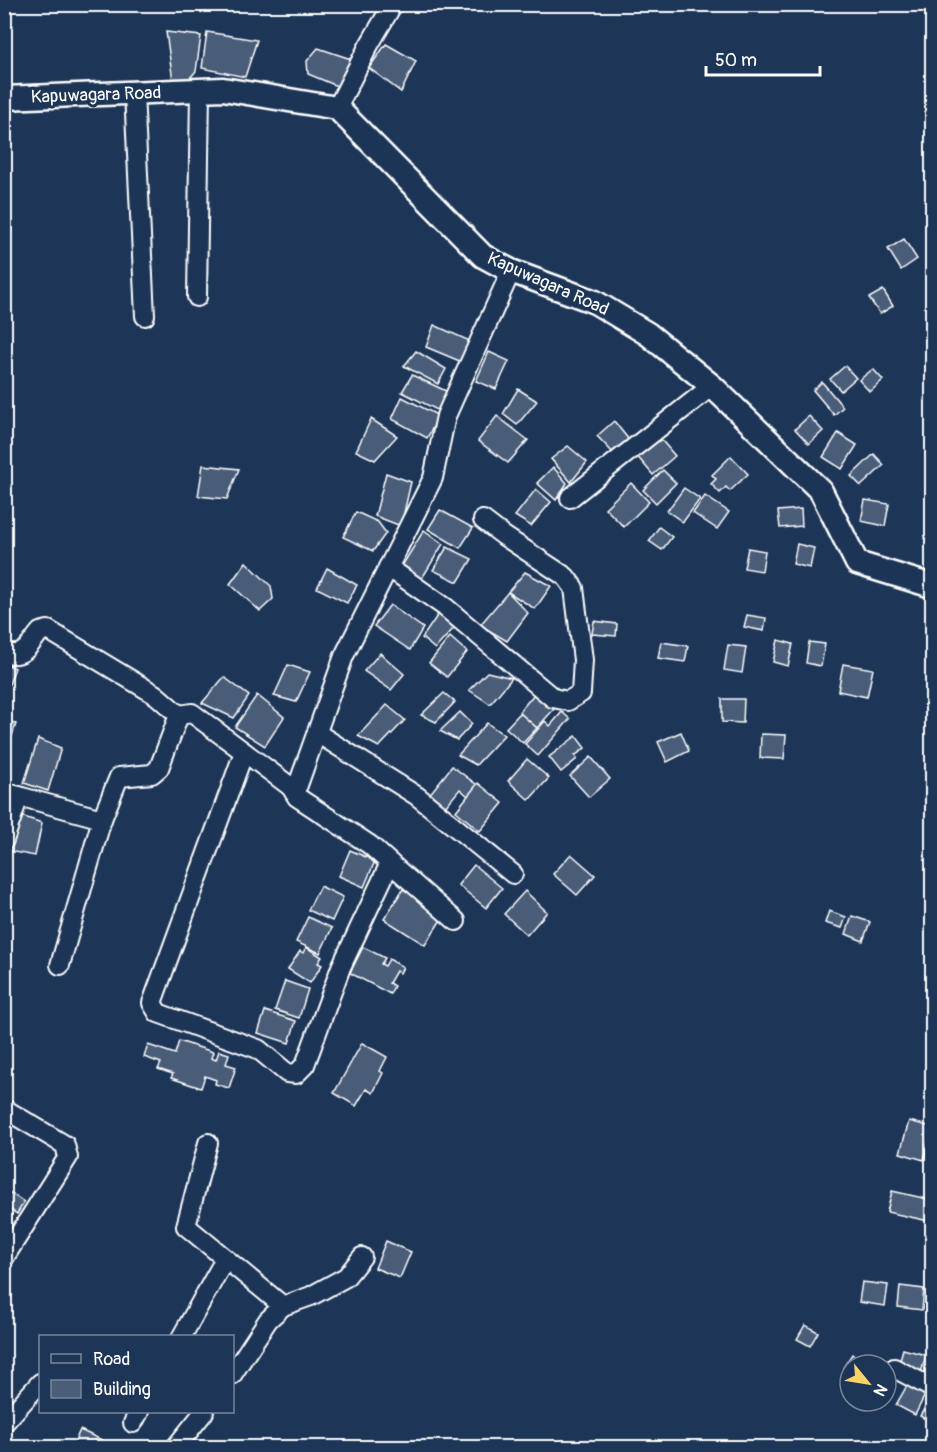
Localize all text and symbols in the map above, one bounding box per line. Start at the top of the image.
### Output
scale bar [706,39,820,77]
text: 50 m [715,49,757,72]
street label: Kapuwagara Road [30,81,162,109]
street label: Kapuwagara Road [484,247,612,321]
legend [39,1335,234,1413]
text: Road [93,1348,130,1371]
north arrow [838,1353,898,1413]
text: Building [93,1378,151,1401]
text: N [869,1380,891,1400]

